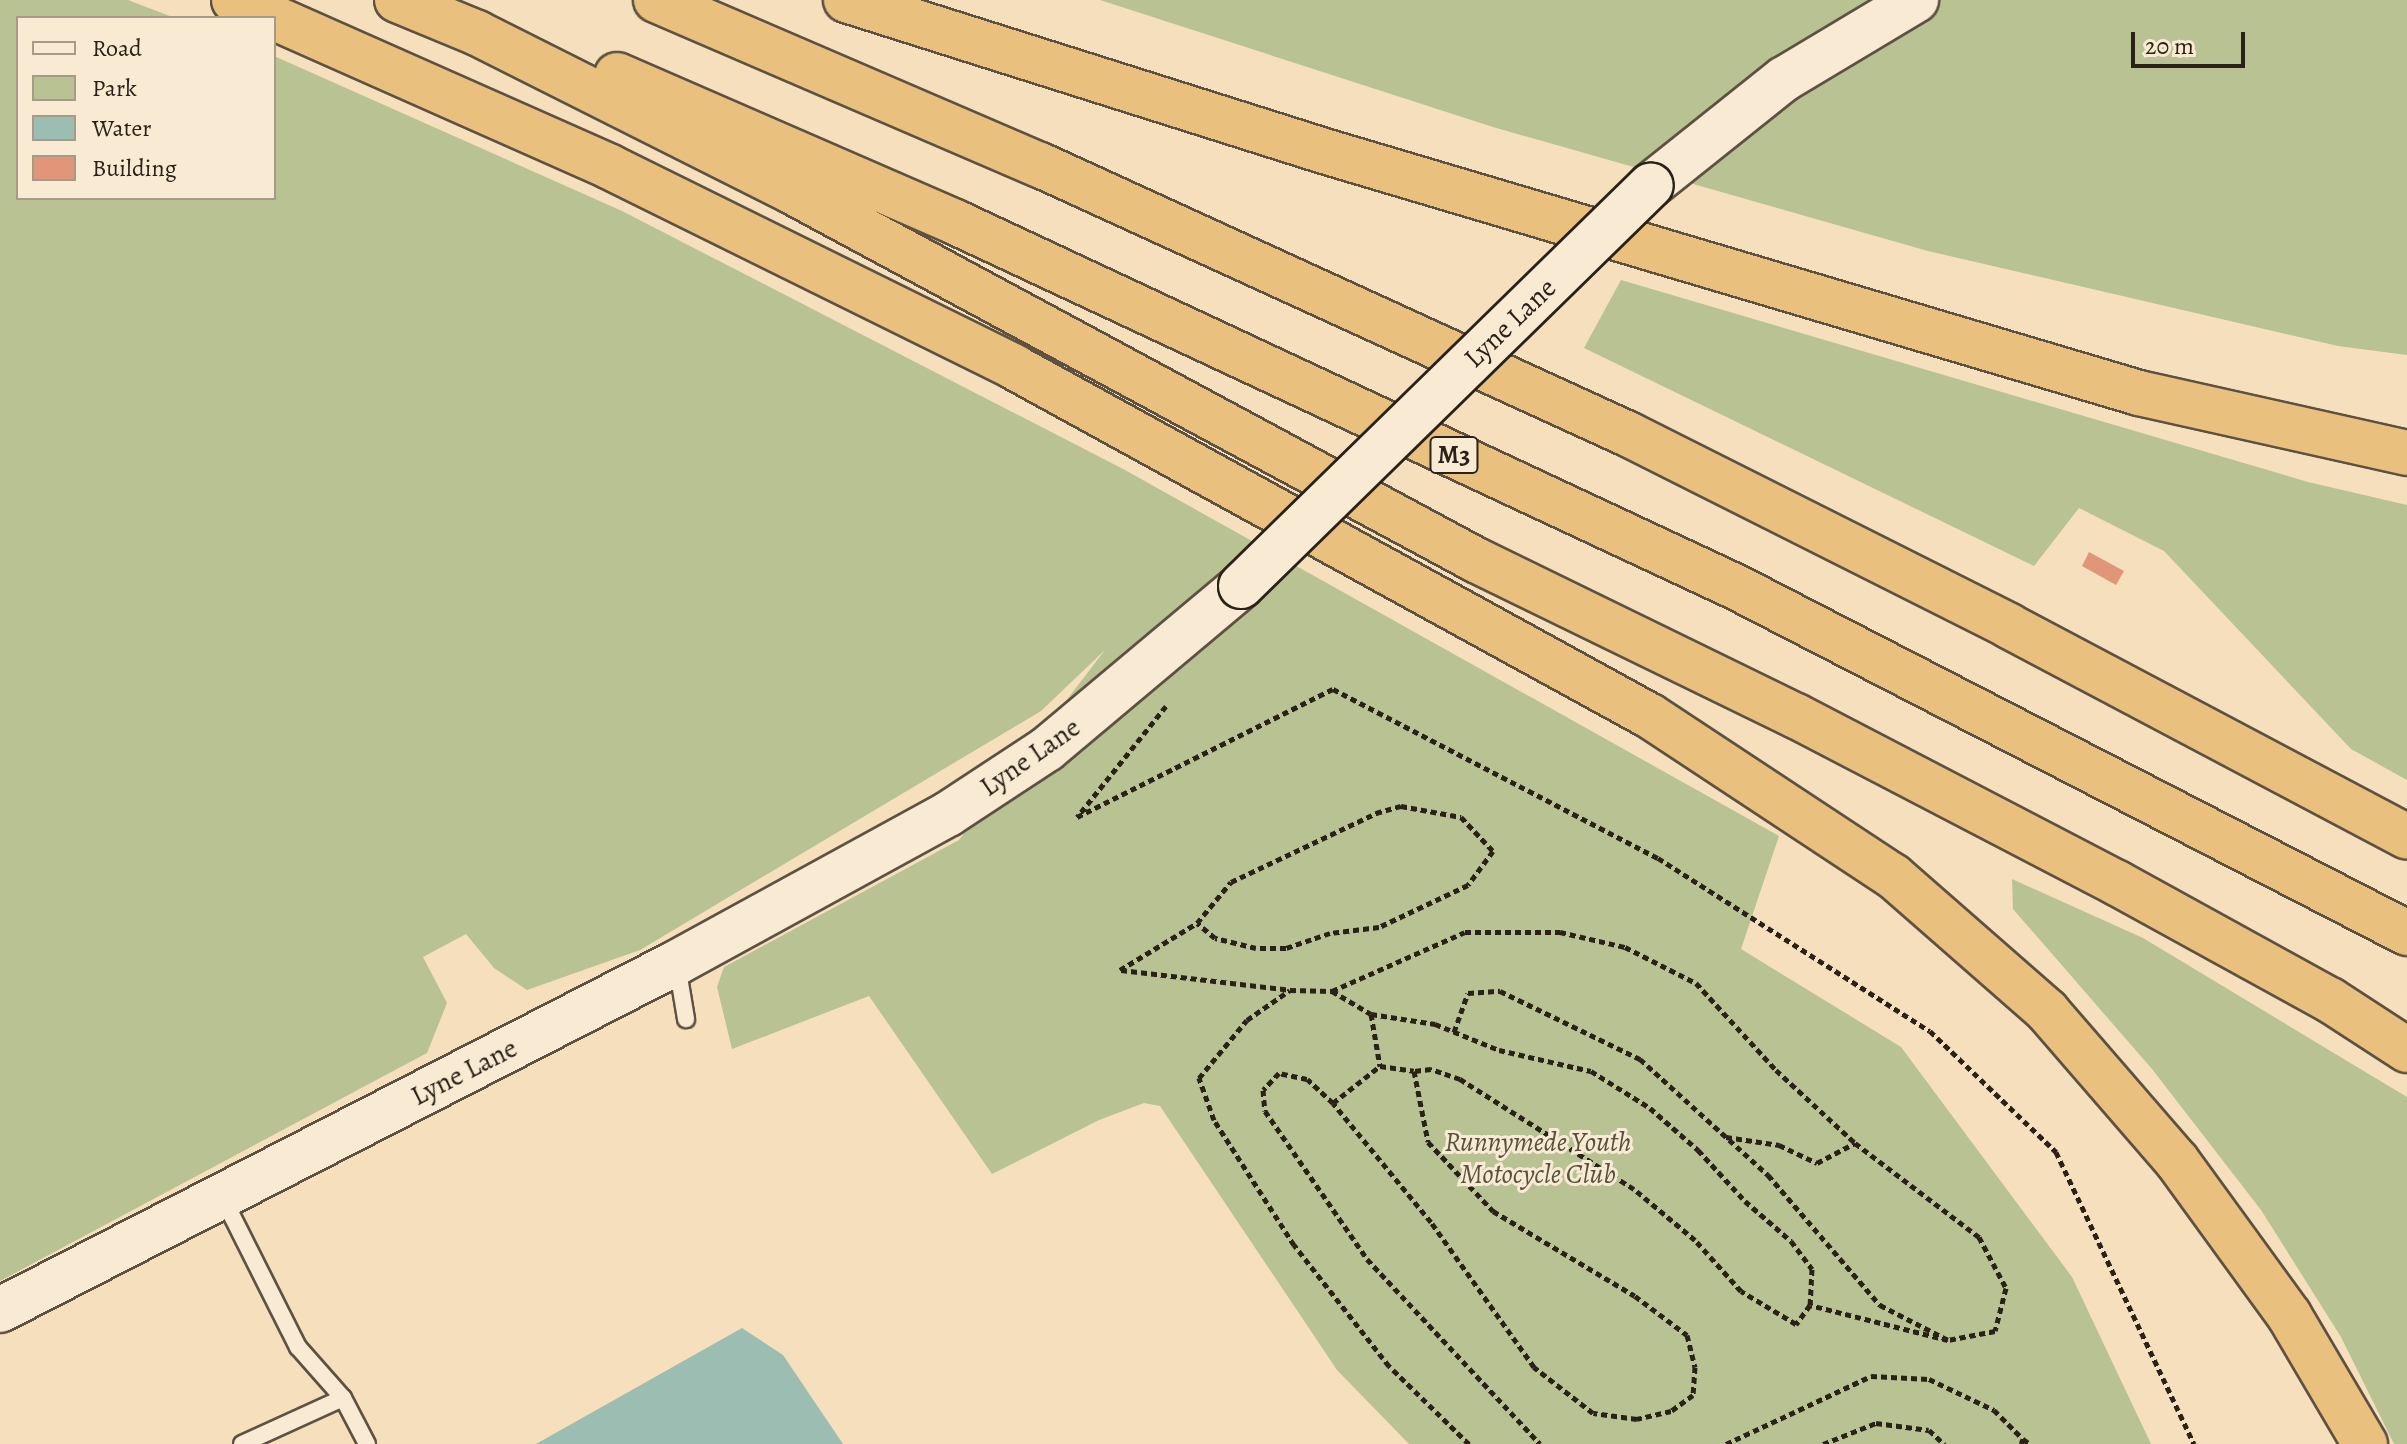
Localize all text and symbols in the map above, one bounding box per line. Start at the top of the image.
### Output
legend [16,16,276,200]
scale bar [2135,16,2249,66]
text: 20 m [2145,30,2194,62]
text: Road [92,32,142,64]
text: Park [92,72,137,104]
text: Water [92,112,152,144]
text: Building [92,152,177,184]
street label: Lyne Lane [1457,271,1563,375]
road number: M3 [1428,433,1480,477]
street label: Lyne Lane [973,710,1087,804]
street label: Lyne Lane [405,1031,523,1113]
park label: Runnymede Youth Motocycle Club [1444,1125,1632,1191]

